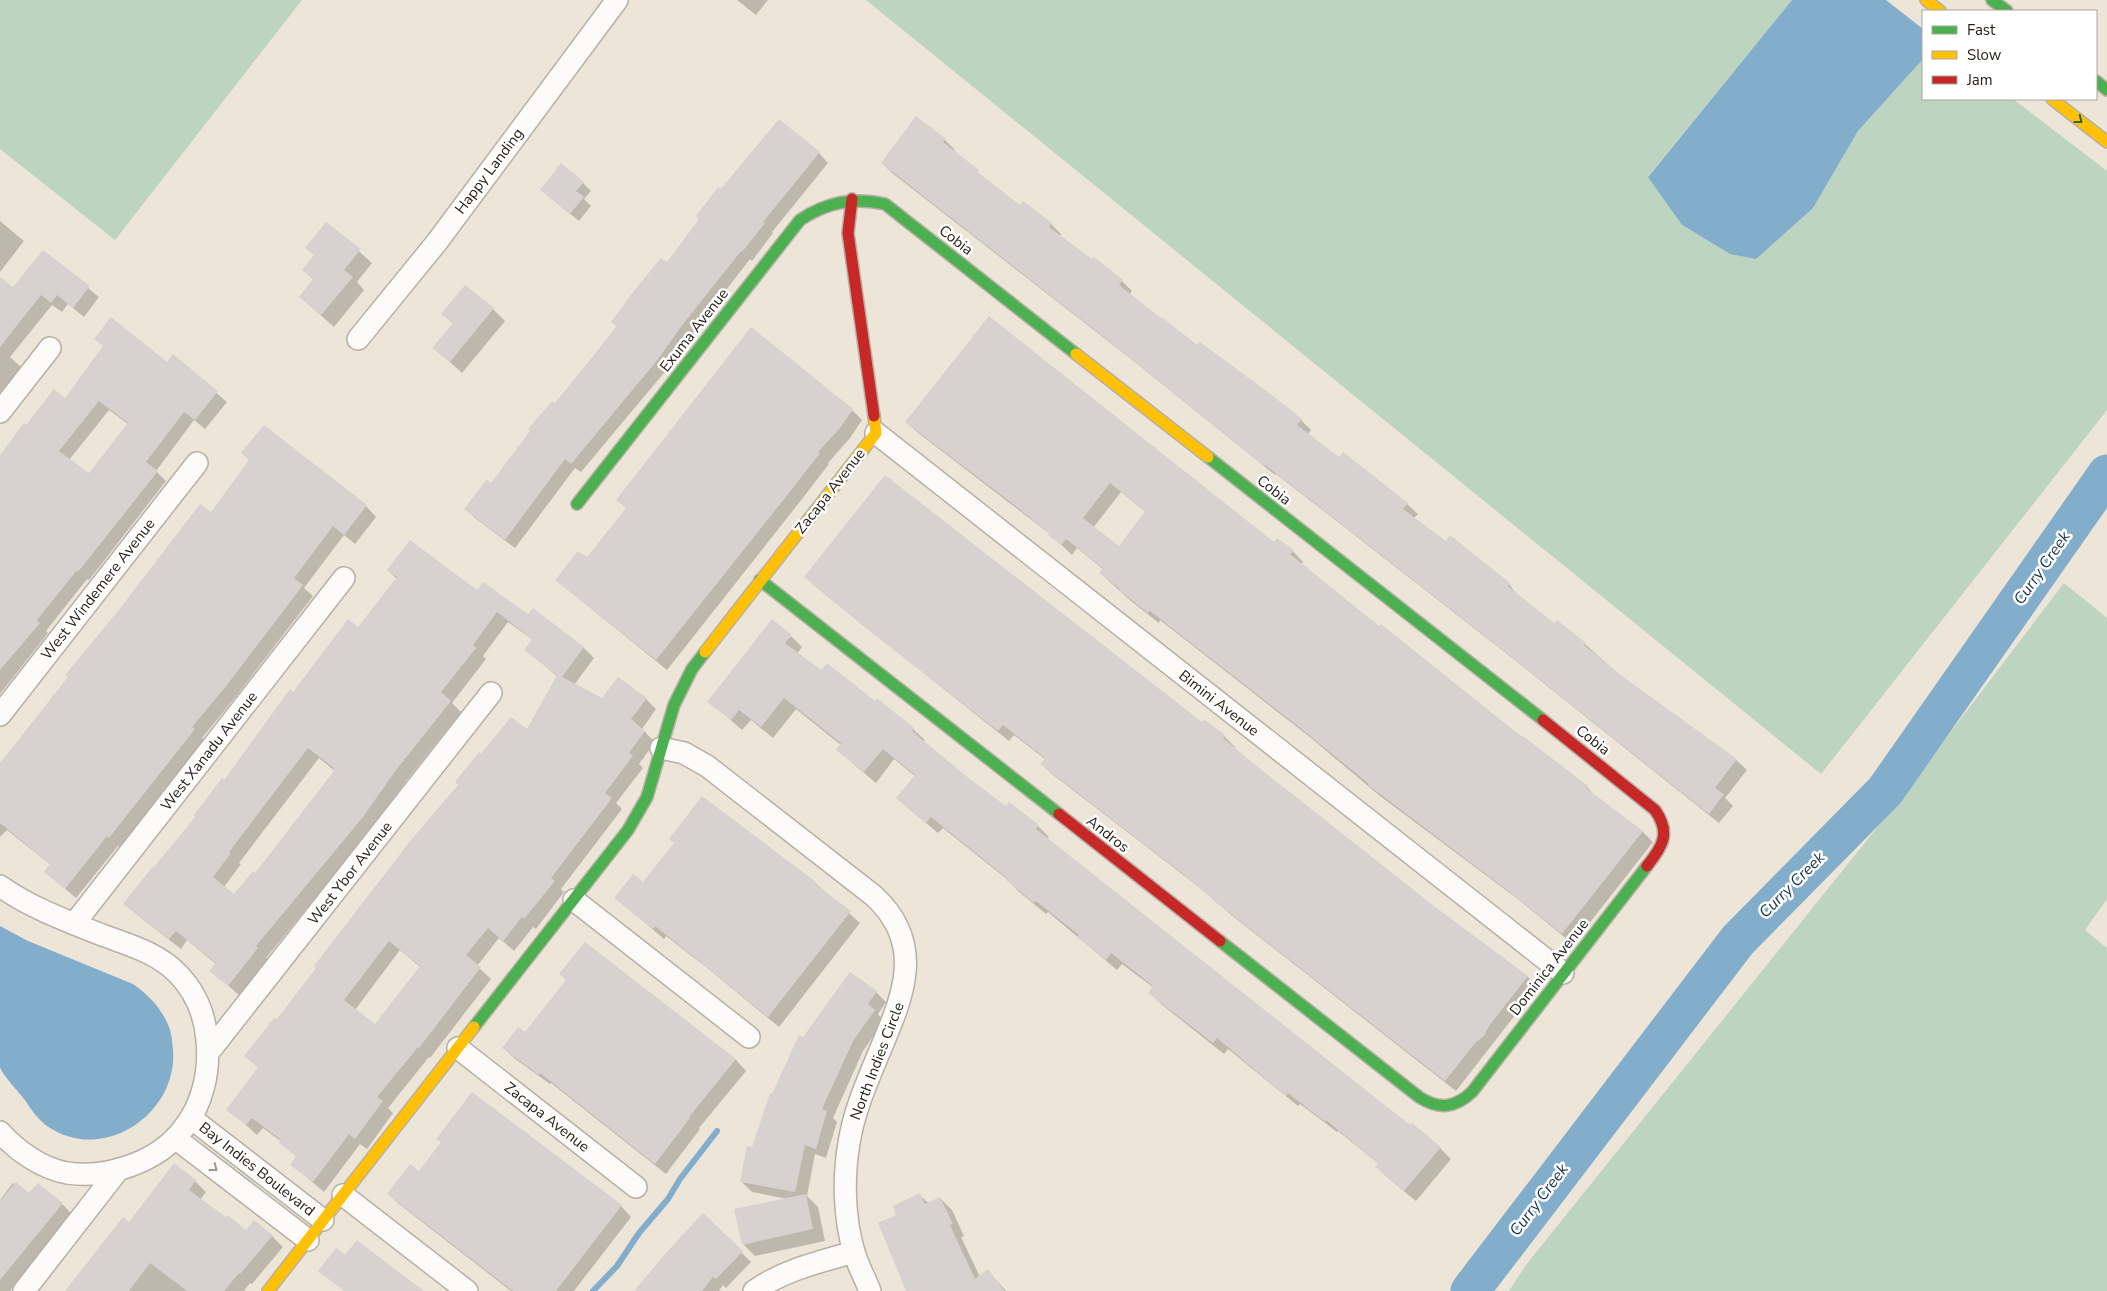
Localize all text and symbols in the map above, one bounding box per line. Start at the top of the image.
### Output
legend [1922,10,2097,100]
text: Fast [1967,20,1996,40]
text: Slow [1967,45,2002,65]
text: Jam [1966,70,1993,90]
one-way arrow [2073,115,2082,123]
street label: Happy Landing [450,124,528,218]
street label: Cobia [935,220,977,260]
street label: Exuma Avenue [655,284,733,376]
street label: Zacapa Avenue [790,444,870,538]
street label: Cobia [1253,470,1295,510]
street label: West Windemere Avenue [37,514,159,664]
water label: Curry Creek [2009,526,2076,609]
street label: Bimini Avenue [1175,665,1263,741]
street label: West Xanadu Avenue [156,687,262,815]
street label: Cobia [1572,720,1614,760]
street label: Andros [1083,811,1133,857]
street label: West Ybor Avenue [303,817,397,929]
water label: Curry Creek [1754,846,1831,923]
street label: Dominica Avenue [1505,915,1593,1019]
street label: North Indies Circle [845,999,909,1123]
street label: Zacapa Avenue [500,1077,594,1157]
street label: Bay Indies Boulevard [195,1117,319,1221]
water label: Curry Creek [1505,1159,1574,1241]
one-way arrow [208,1162,217,1170]

